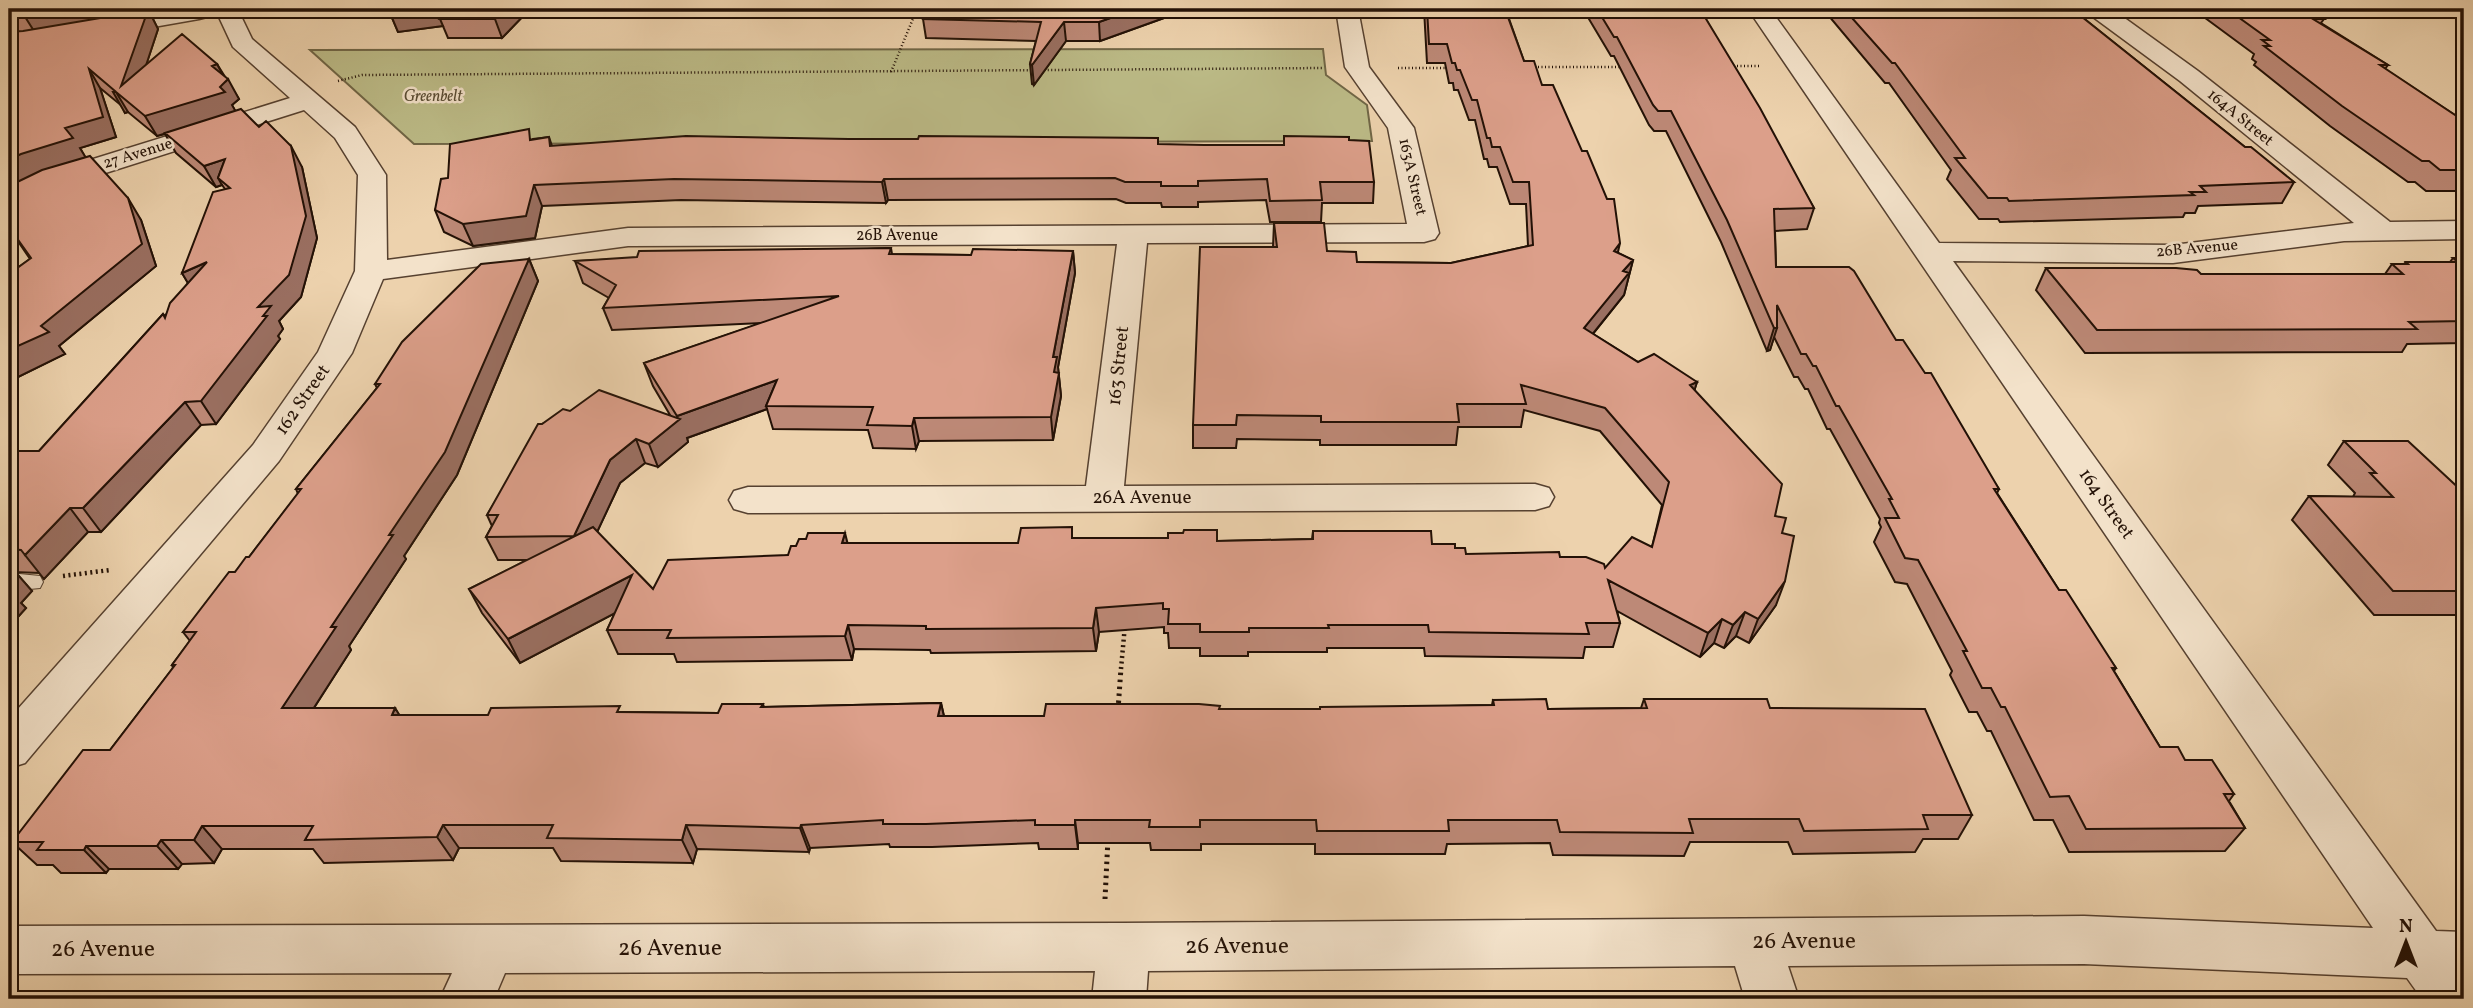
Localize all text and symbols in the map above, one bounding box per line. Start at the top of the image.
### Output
street label: 164A Street [2202,84,2278,152]
park label: Greenbelt [404,86,463,108]
street label: 27 Avenue [101,133,175,175]
street label: 163A Street [1392,136,1432,218]
street label: 26B Avenue [856,225,938,247]
street label: 26B Avenue [2155,234,2239,264]
street label: 163 Street [1102,324,1136,407]
street label: 162 Street [269,359,337,441]
street label: 164 Street [2072,463,2140,545]
street label: 26A Avenue [1092,485,1192,511]
north arrow [2372,906,2442,976]
text: N [2399,914,2413,940]
street label: 26 Avenue [1752,926,1856,958]
street label: 26 Avenue [1185,931,1289,963]
street label: 26 Avenue [618,933,722,965]
street label: 26 Avenue [51,934,155,966]

